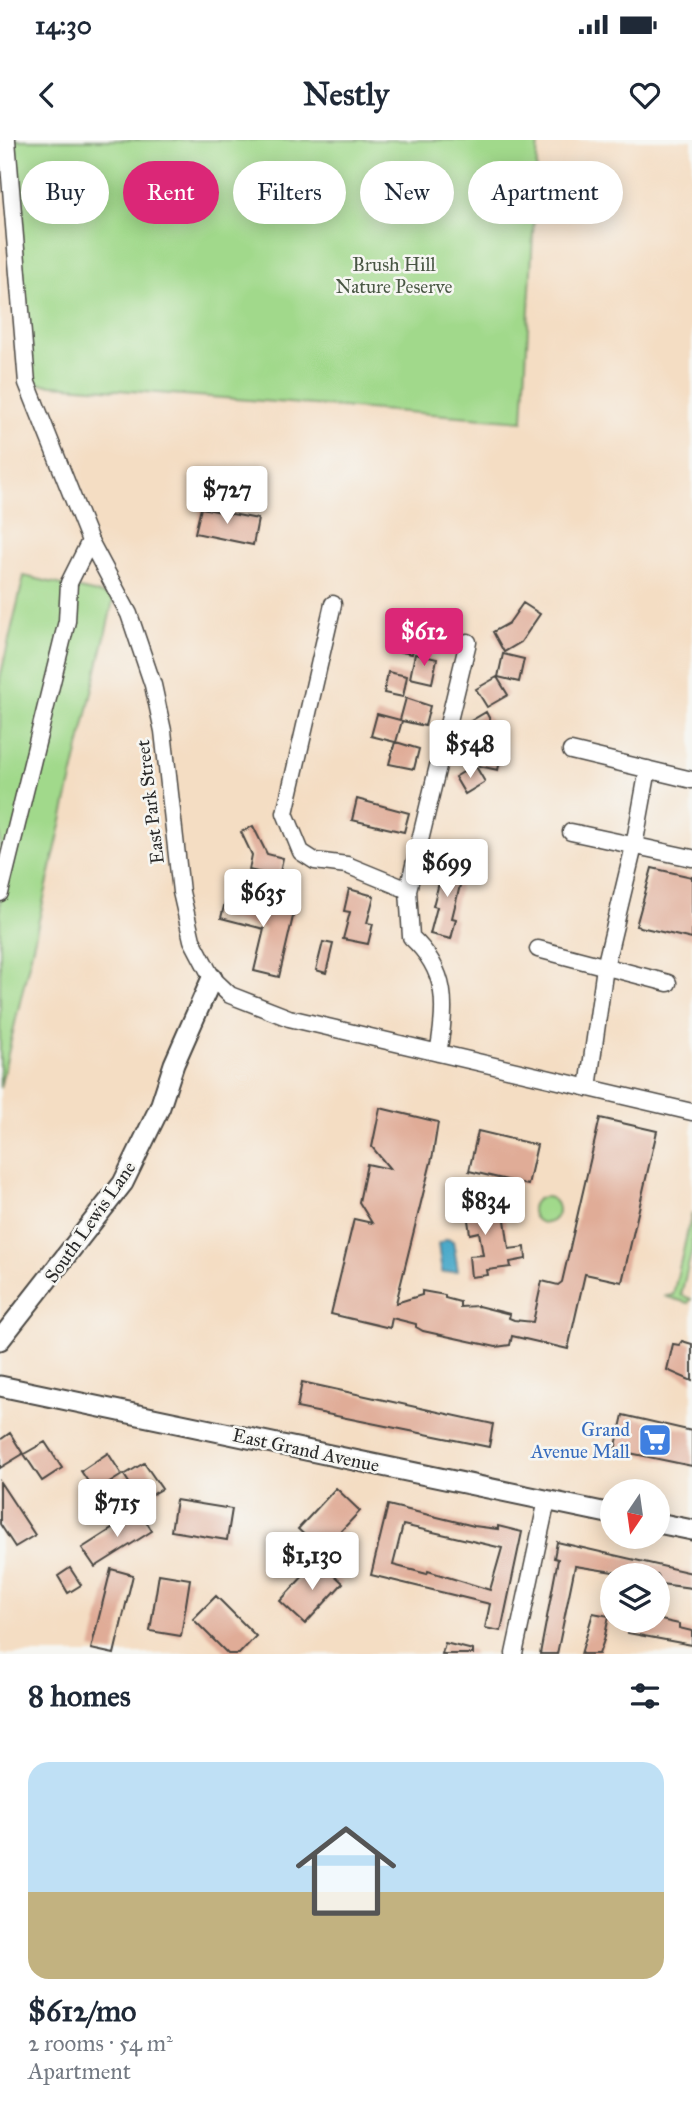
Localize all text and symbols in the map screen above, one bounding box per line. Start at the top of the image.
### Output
text: 14:30 [35,9,92,41]
text: Nestly [303,75,389,114]
icon: back [28,76,66,114]
icon: heart [626,76,664,114]
chip: Buy [21,161,109,224]
chip: Rent [123,161,219,224]
chip: Filters [233,161,346,224]
chip: New [360,161,454,224]
chip: Apartment [468,161,623,224]
park label: Brush Hill Nature Peserve [336,253,453,298]
pin: $727 [186,466,268,526]
text: $727 [202,475,252,503]
pin: $612 [383,608,465,668]
text: $612 [401,617,447,645]
pin: $548 [429,720,511,780]
text: $548 [446,729,494,757]
street label: East Park Street [131,738,169,865]
pin: $699 [406,840,488,899]
text: $699 [422,848,472,876]
pin: $635 [222,870,304,929]
text: $635 [240,878,286,906]
street label: South Lewis Lane [40,1157,140,1287]
pin: $834 [444,1178,526,1237]
text: $834 [461,1186,509,1214]
place label: Grand Avenue Mall [530,1418,631,1463]
supermarket icon: Grand Avenue Mall [636,1421,674,1459]
street label: East Grand Avenue [231,1423,382,1477]
north arrow [600,1479,670,1549]
map controls [600,1479,670,1633]
pin: $715 [76,1480,158,1539]
text: $715 [94,1488,140,1516]
pin: $1,130 [255,1532,369,1592]
text: $1,130 [282,1541,342,1569]
button: layers [600,1563,670,1633]
icon: filters [626,1677,664,1715]
text: 8 homes [28,1678,131,1714]
icon: home [283,1808,409,1934]
text: $612/mo [28,1993,136,2029]
text: 2 rooms · 54 m² [28,2029,173,2057]
text: Apartment [28,2057,131,2085]

